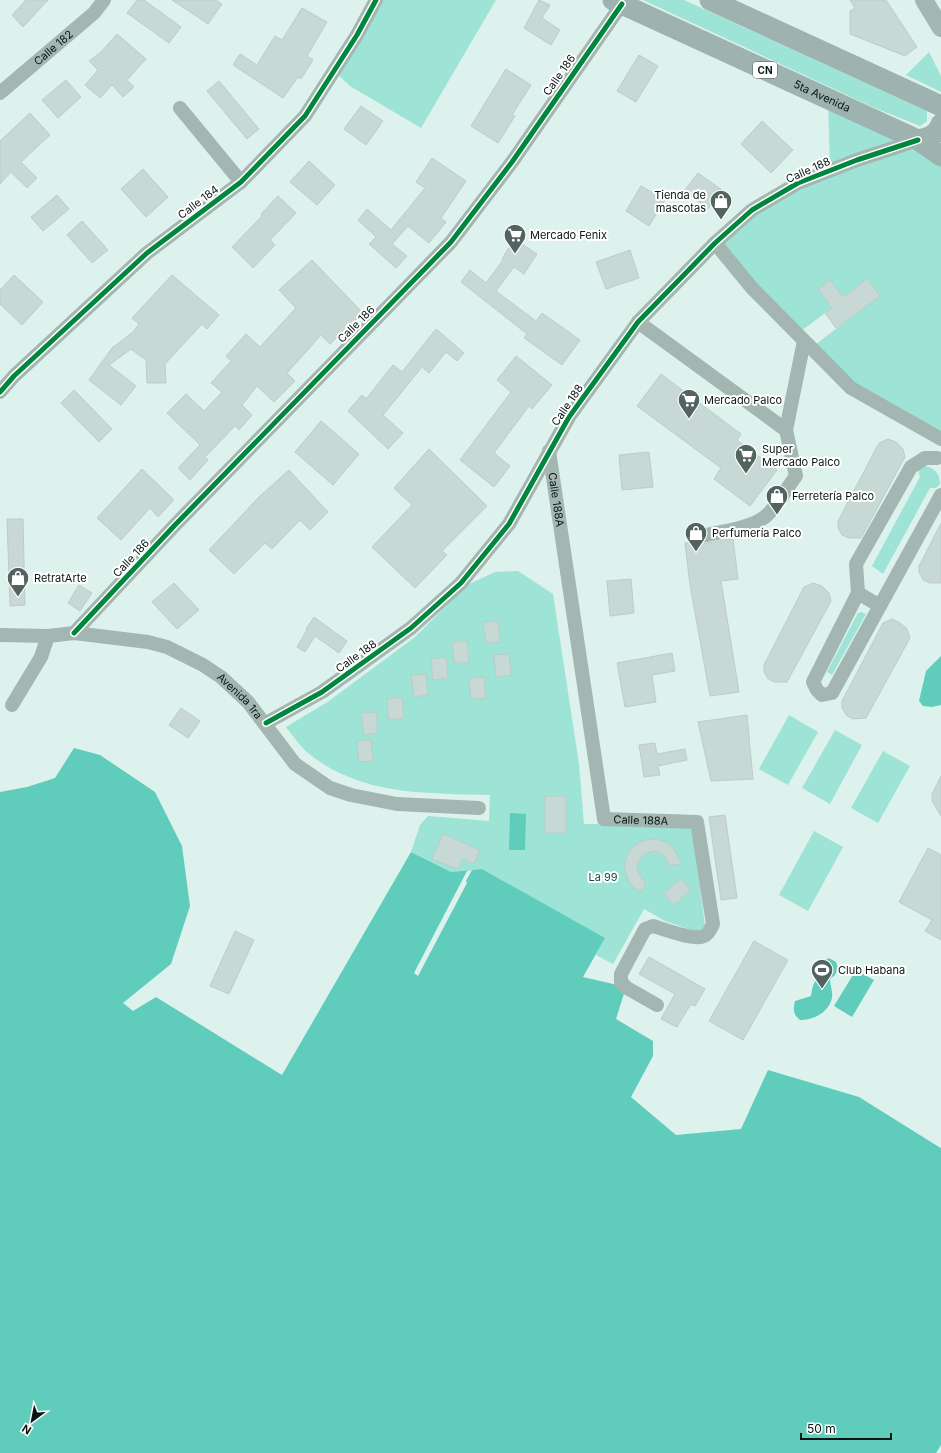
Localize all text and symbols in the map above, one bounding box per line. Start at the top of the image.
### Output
street label: Calle 182 [31,27,76,68]
street label: Calle 186 [540,52,578,98]
road number: CN [753,62,777,78]
street label: 5ta Avenida [791,77,853,115]
street label: Calle 188 [784,154,833,186]
street label: Calle 184 [175,182,221,222]
place label: Tienda de mascotas [654,188,706,215]
shop icon: Tienda de mascotas [708,188,734,221]
supermarket icon: Mercado Fenix [502,222,528,255]
place label: Mercado Fenix [530,228,607,242]
street label: Calle 186 [334,302,378,346]
street label: Calle 188 [548,381,586,428]
supermarket icon: Mercado Palco [676,387,702,420]
place label: Mercado Palco [704,393,782,407]
supermarket icon: Super Mercado Palco [733,442,759,475]
place label: Super Mercado Palco [762,442,840,469]
street label: Calle 188A [545,471,567,528]
shop icon: Ferretería Palco [764,483,790,516]
place label: Ferretería Palco [792,489,874,503]
shop icon: Perfumería Palco [683,520,709,553]
place label: Perfumería Palco [712,526,802,540]
street label: Calle 186 [110,536,152,580]
shop icon: RetratArte [5,565,31,598]
place label: RetratArte [34,571,87,585]
street label: Calle 188 [333,636,379,676]
street label: Avenida 1ra [214,670,265,722]
street label: Calle 188A [613,812,669,828]
park label: La 99 [588,870,618,884]
sports icon: Club Habana [809,957,835,990]
place label: Club Habana [838,963,905,977]
north arrow [12,1401,52,1441]
scale bar [801,1415,891,1441]
text: N [19,1421,34,1438]
text: 50 m [807,1421,836,1436]

